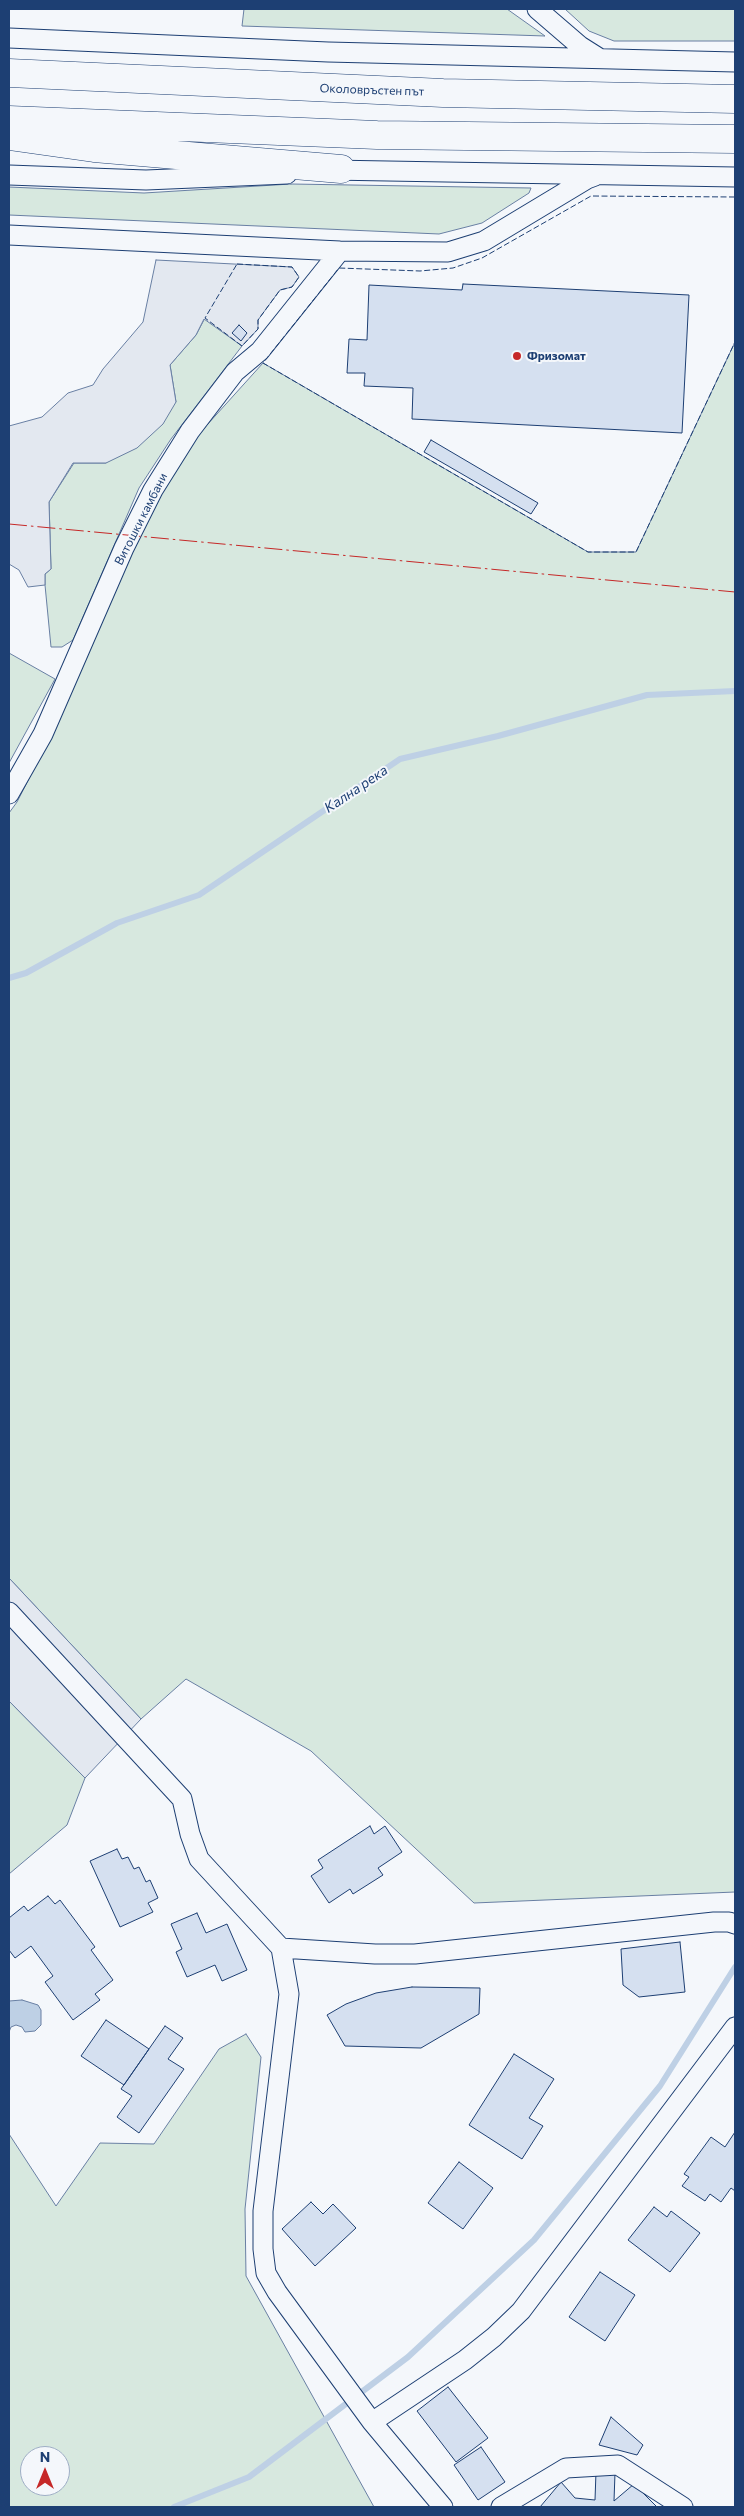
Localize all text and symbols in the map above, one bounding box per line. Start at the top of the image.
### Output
street label: Околовръстен път [319,81,425,99]
place label: Фризомат [527,349,586,363]
marker: Фризомат [511,350,523,362]
street label: Витошки камбани [112,471,170,567]
water label: Кална река [321,762,391,816]
north arrow [20,2446,70,2496]
text: N [40,2448,50,2465]

